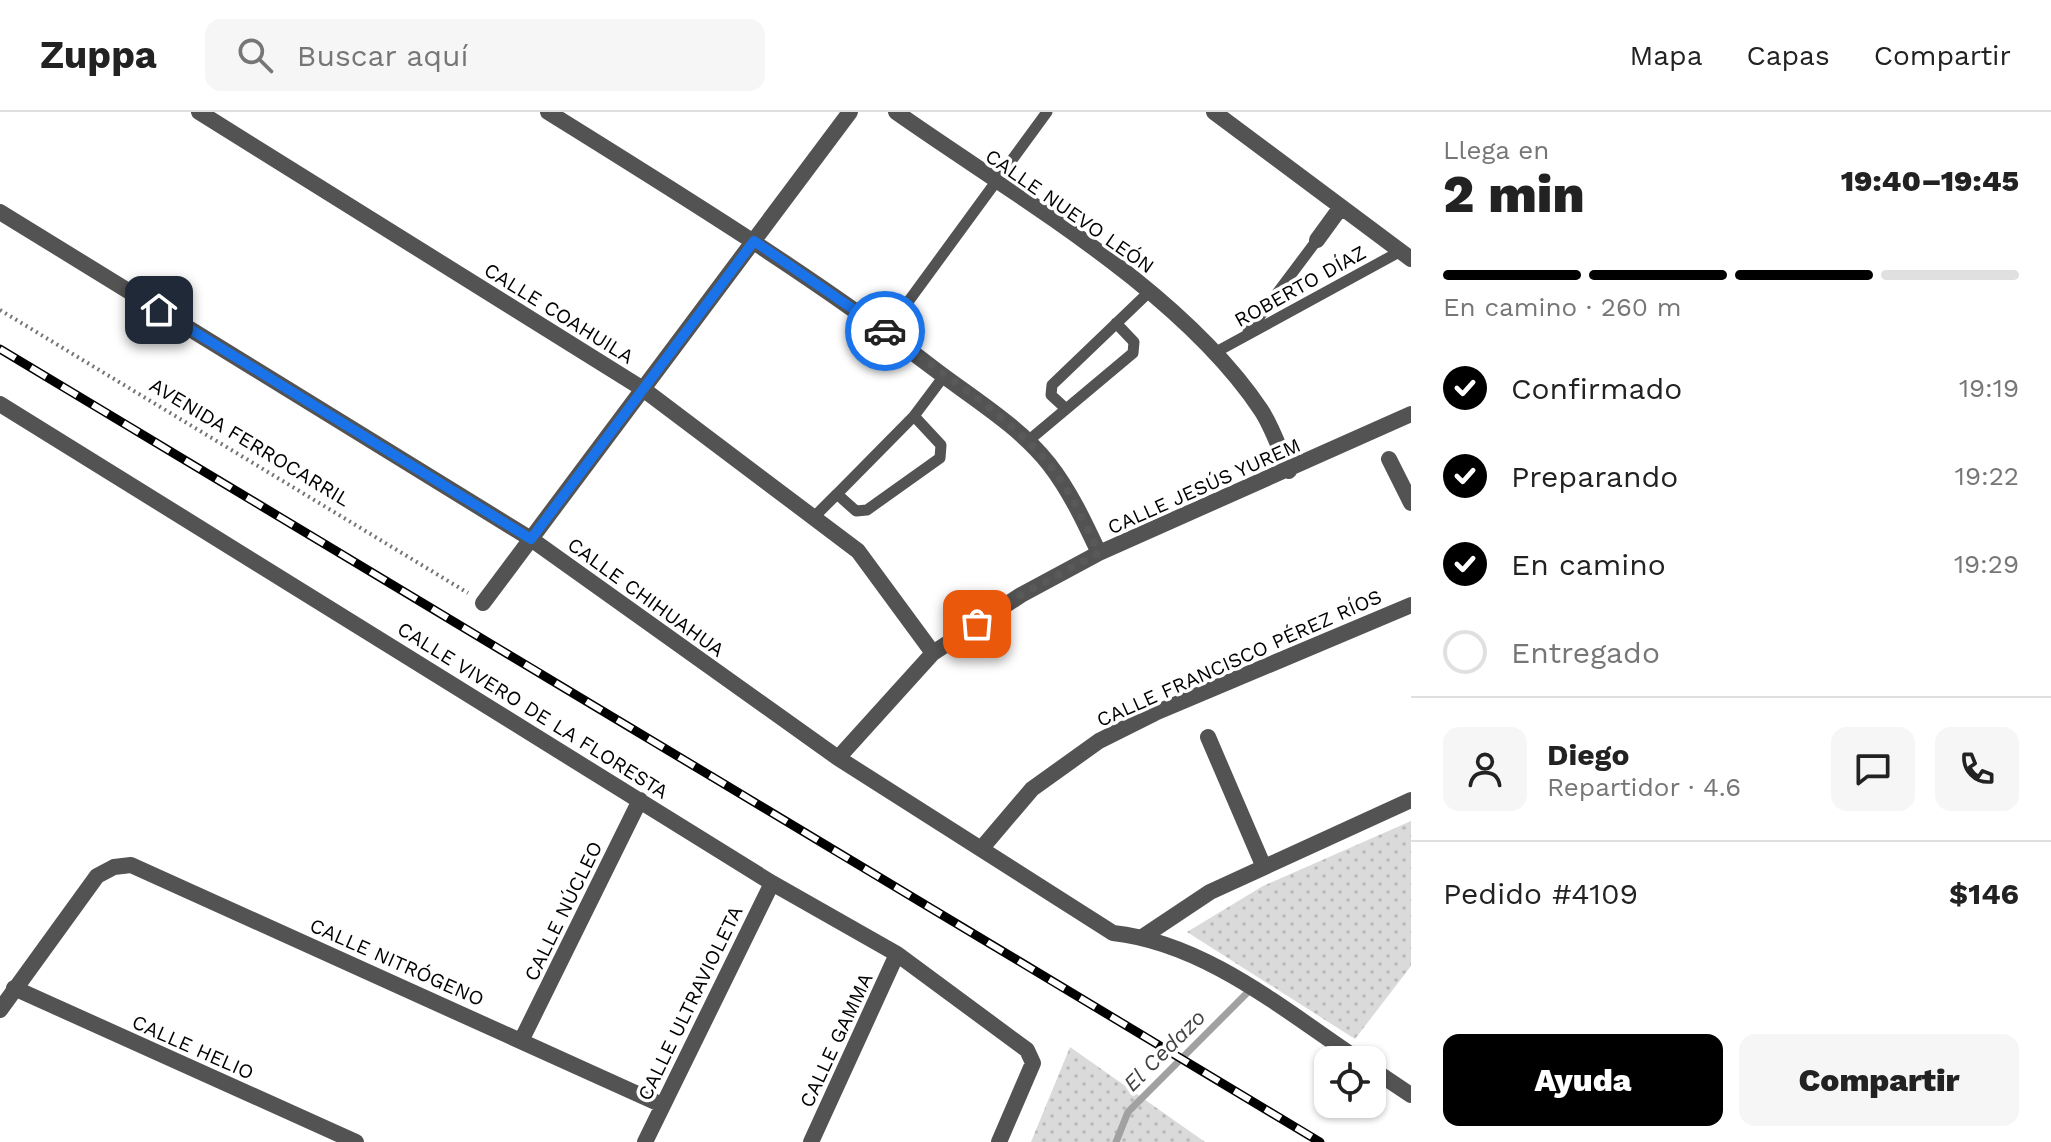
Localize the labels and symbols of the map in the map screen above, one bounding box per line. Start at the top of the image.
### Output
street label: CALLE NUEVO LEÓN [981,144,1159,278]
street label: ROBERTO DÍAZ [1230,240,1370,332]
street label: CALLE COAHUILA [480,257,638,369]
pin [125,276,193,344]
courier [845,291,925,371]
street label: AVENIDA FERROCARRIL [146,373,354,511]
street label: CALLE JESÚS YUREM [1104,433,1304,539]
street label: CALLE CHIHUAHUA [563,532,729,662]
street label: CALLE FRANCISCO PÉREZ RÍOS [1093,584,1385,732]
pin [943,590,1011,658]
street label: CALLE VIVERO DE LA FLORESTA [393,616,673,804]
street label: CALLE NÚCLEO [519,837,607,985]
street label: CALLE ULTRAVIOLETA [632,902,748,1104]
street label: CALLE NITRÓGENO [306,913,488,1011]
street label: CALLE GAMMA [794,969,878,1111]
water label: El Cedazo [1118,1004,1210,1096]
street label: CALLE HELIO [128,1009,258,1085]

